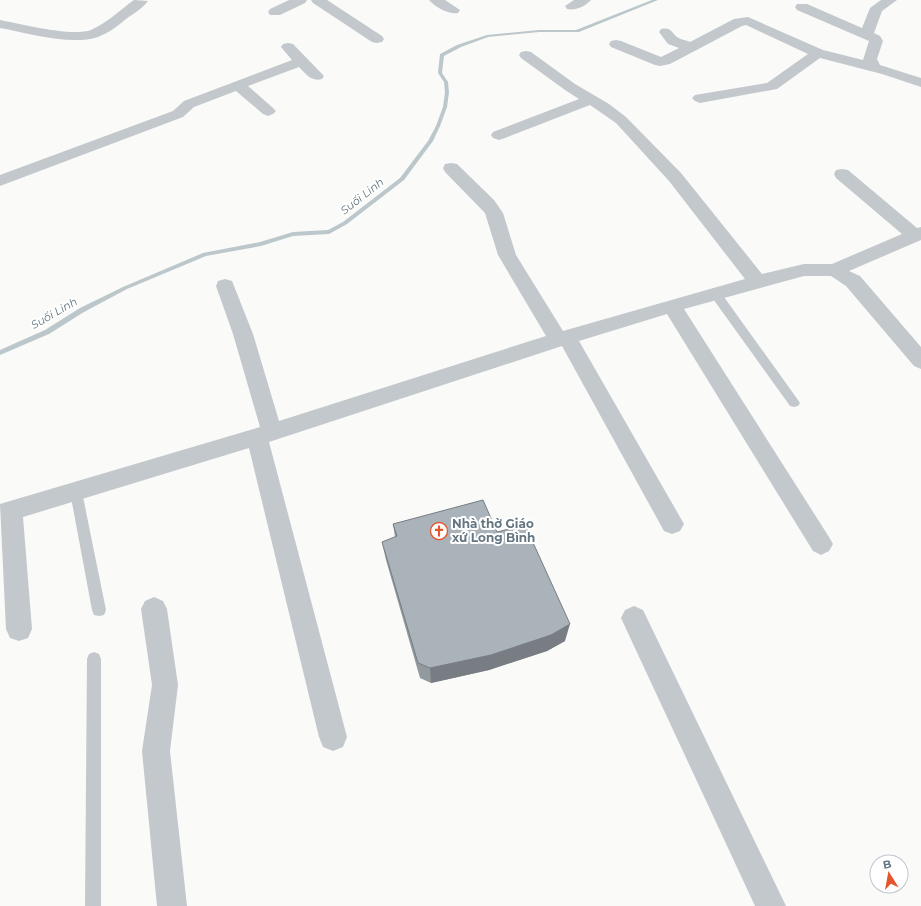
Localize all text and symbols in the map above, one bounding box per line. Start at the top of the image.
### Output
water label: Suối Linh [338,175,386,217]
water label: Suối Linh [28,294,80,332]
place label: Nhà thờ Giáo xứ Long Bình [452,516,535,545]
church icon: Nhà thờ Giáo xứ Long Bình [429,521,449,541]
north arrow [869,854,909,894]
text: B [882,857,893,872]

